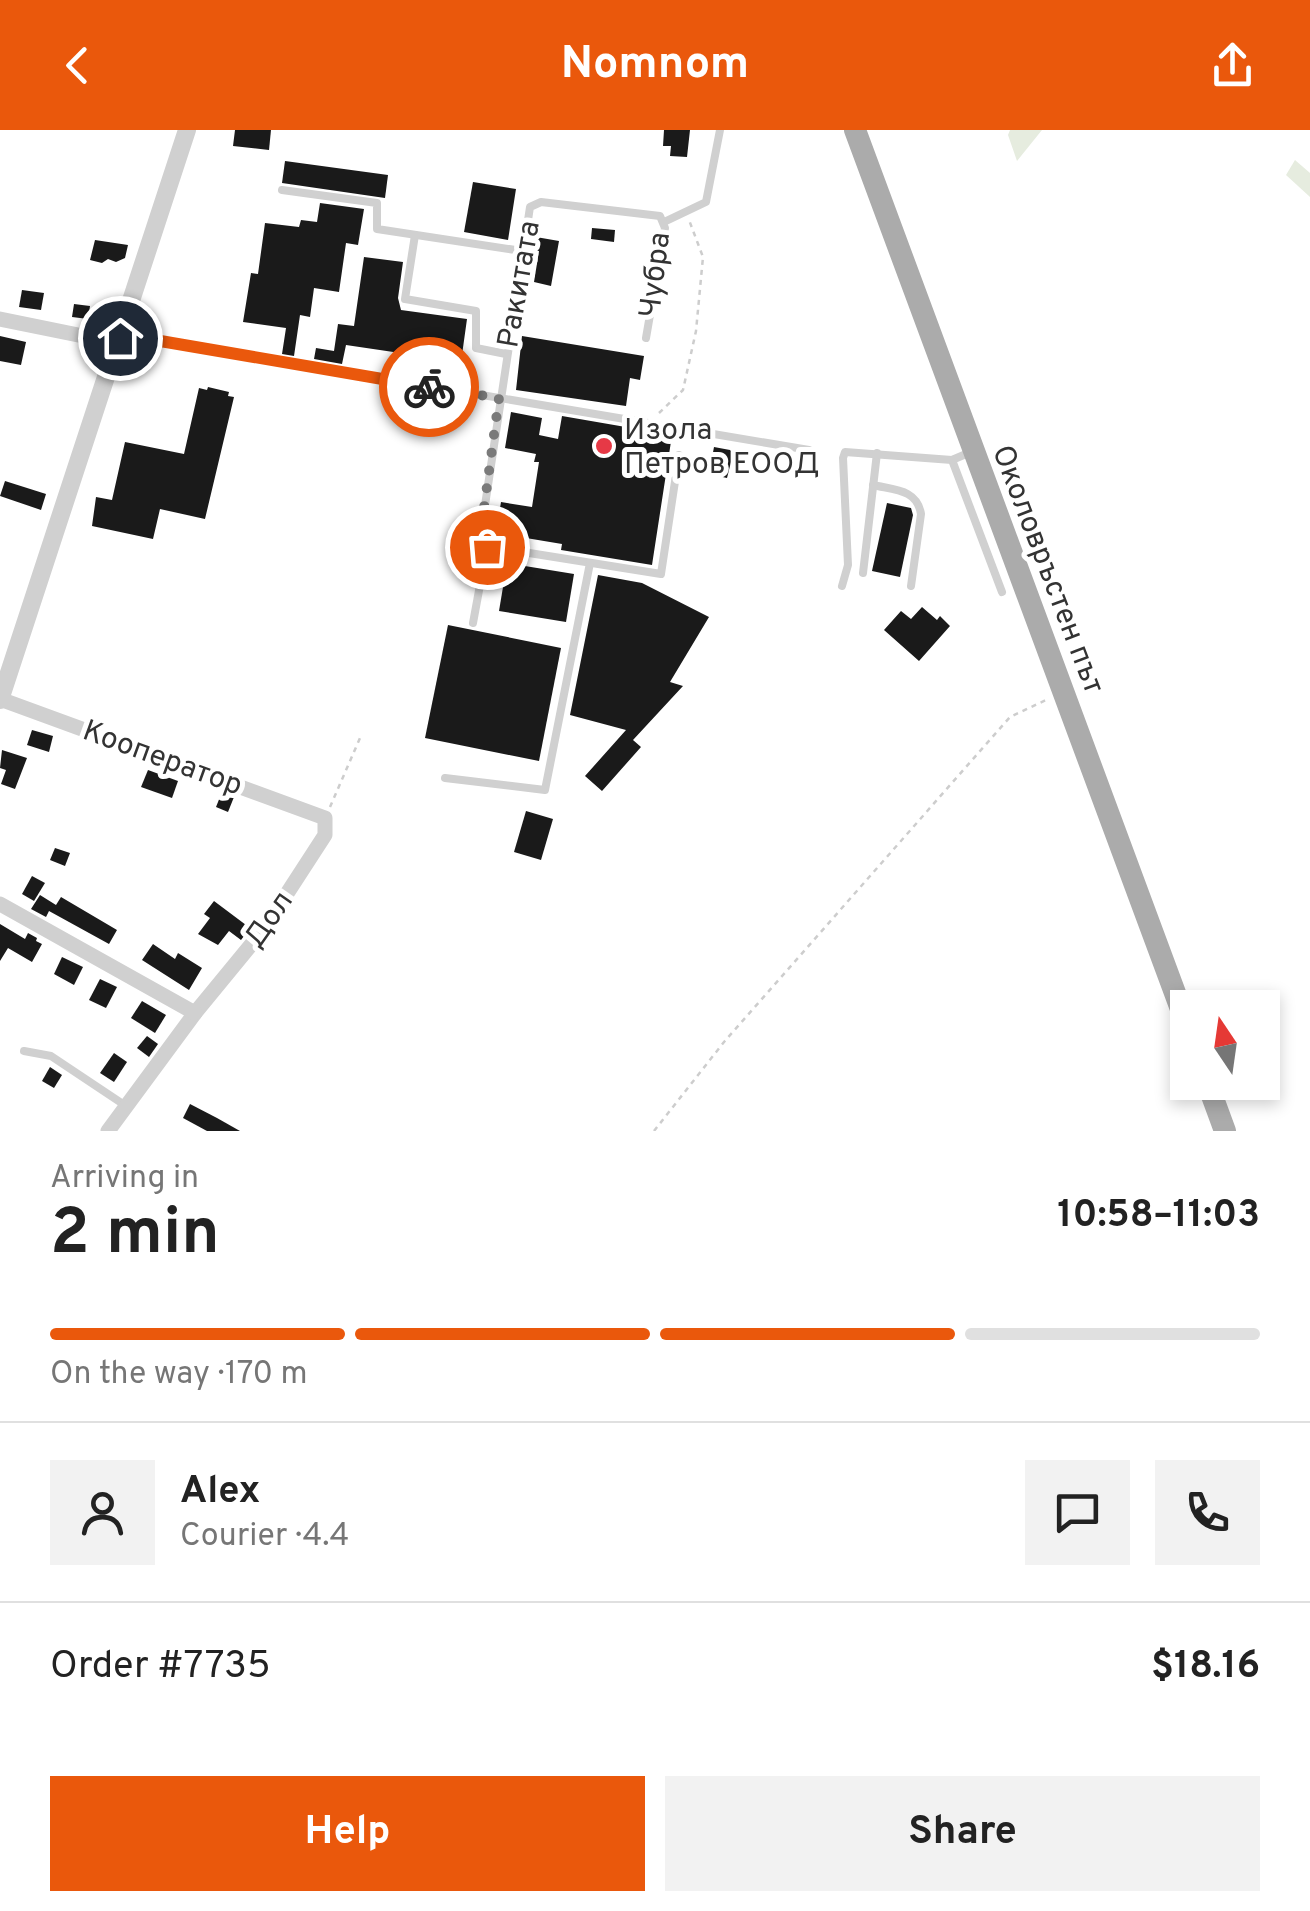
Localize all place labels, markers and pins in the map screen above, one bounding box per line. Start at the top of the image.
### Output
pin [78,296,163,381]
place label: Изола Петров ЕООД [624,413,819,484]
marker: Изола Петров ЕООД [593,435,615,457]
pin [445,505,530,590]

